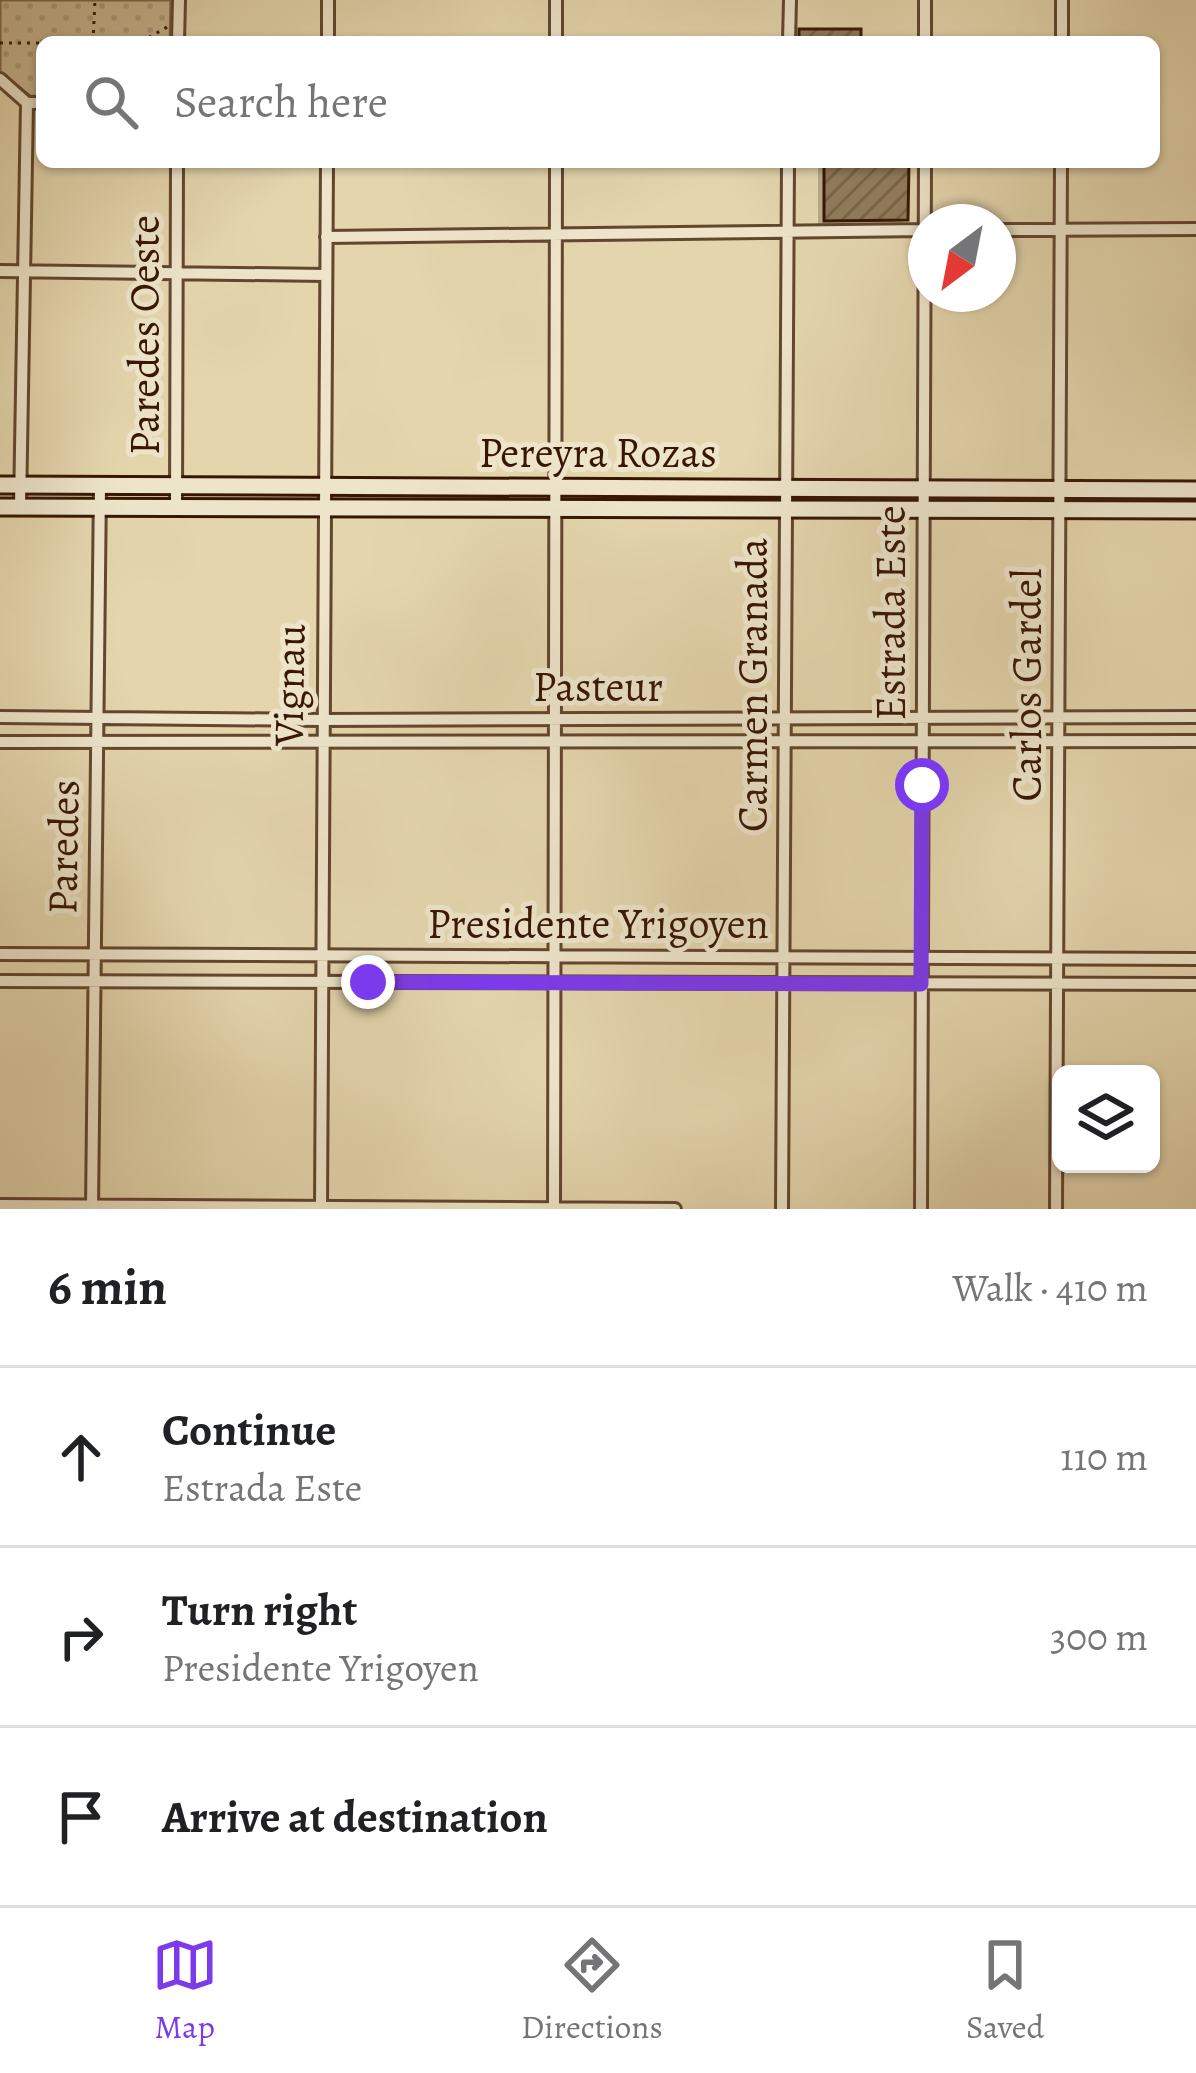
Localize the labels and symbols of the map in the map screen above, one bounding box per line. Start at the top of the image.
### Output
north arrow [908,204,1016,312]
street label: Paredes Oeste [116,215,173,455]
street label: Pereyra Rozas [479,424,717,481]
street label: Estrada Este [862,505,919,721]
street label: Carmen Granada [724,537,781,832]
street label: Carlos Gardel [998,569,1055,801]
street label: Vignau [259,623,319,748]
street label: Pasteur [533,658,663,715]
route start [895,758,949,812]
street label: Paredes [33,779,93,915]
street label: Presidente Yrigoyen [427,895,769,952]
route end [341,955,395,1009]

